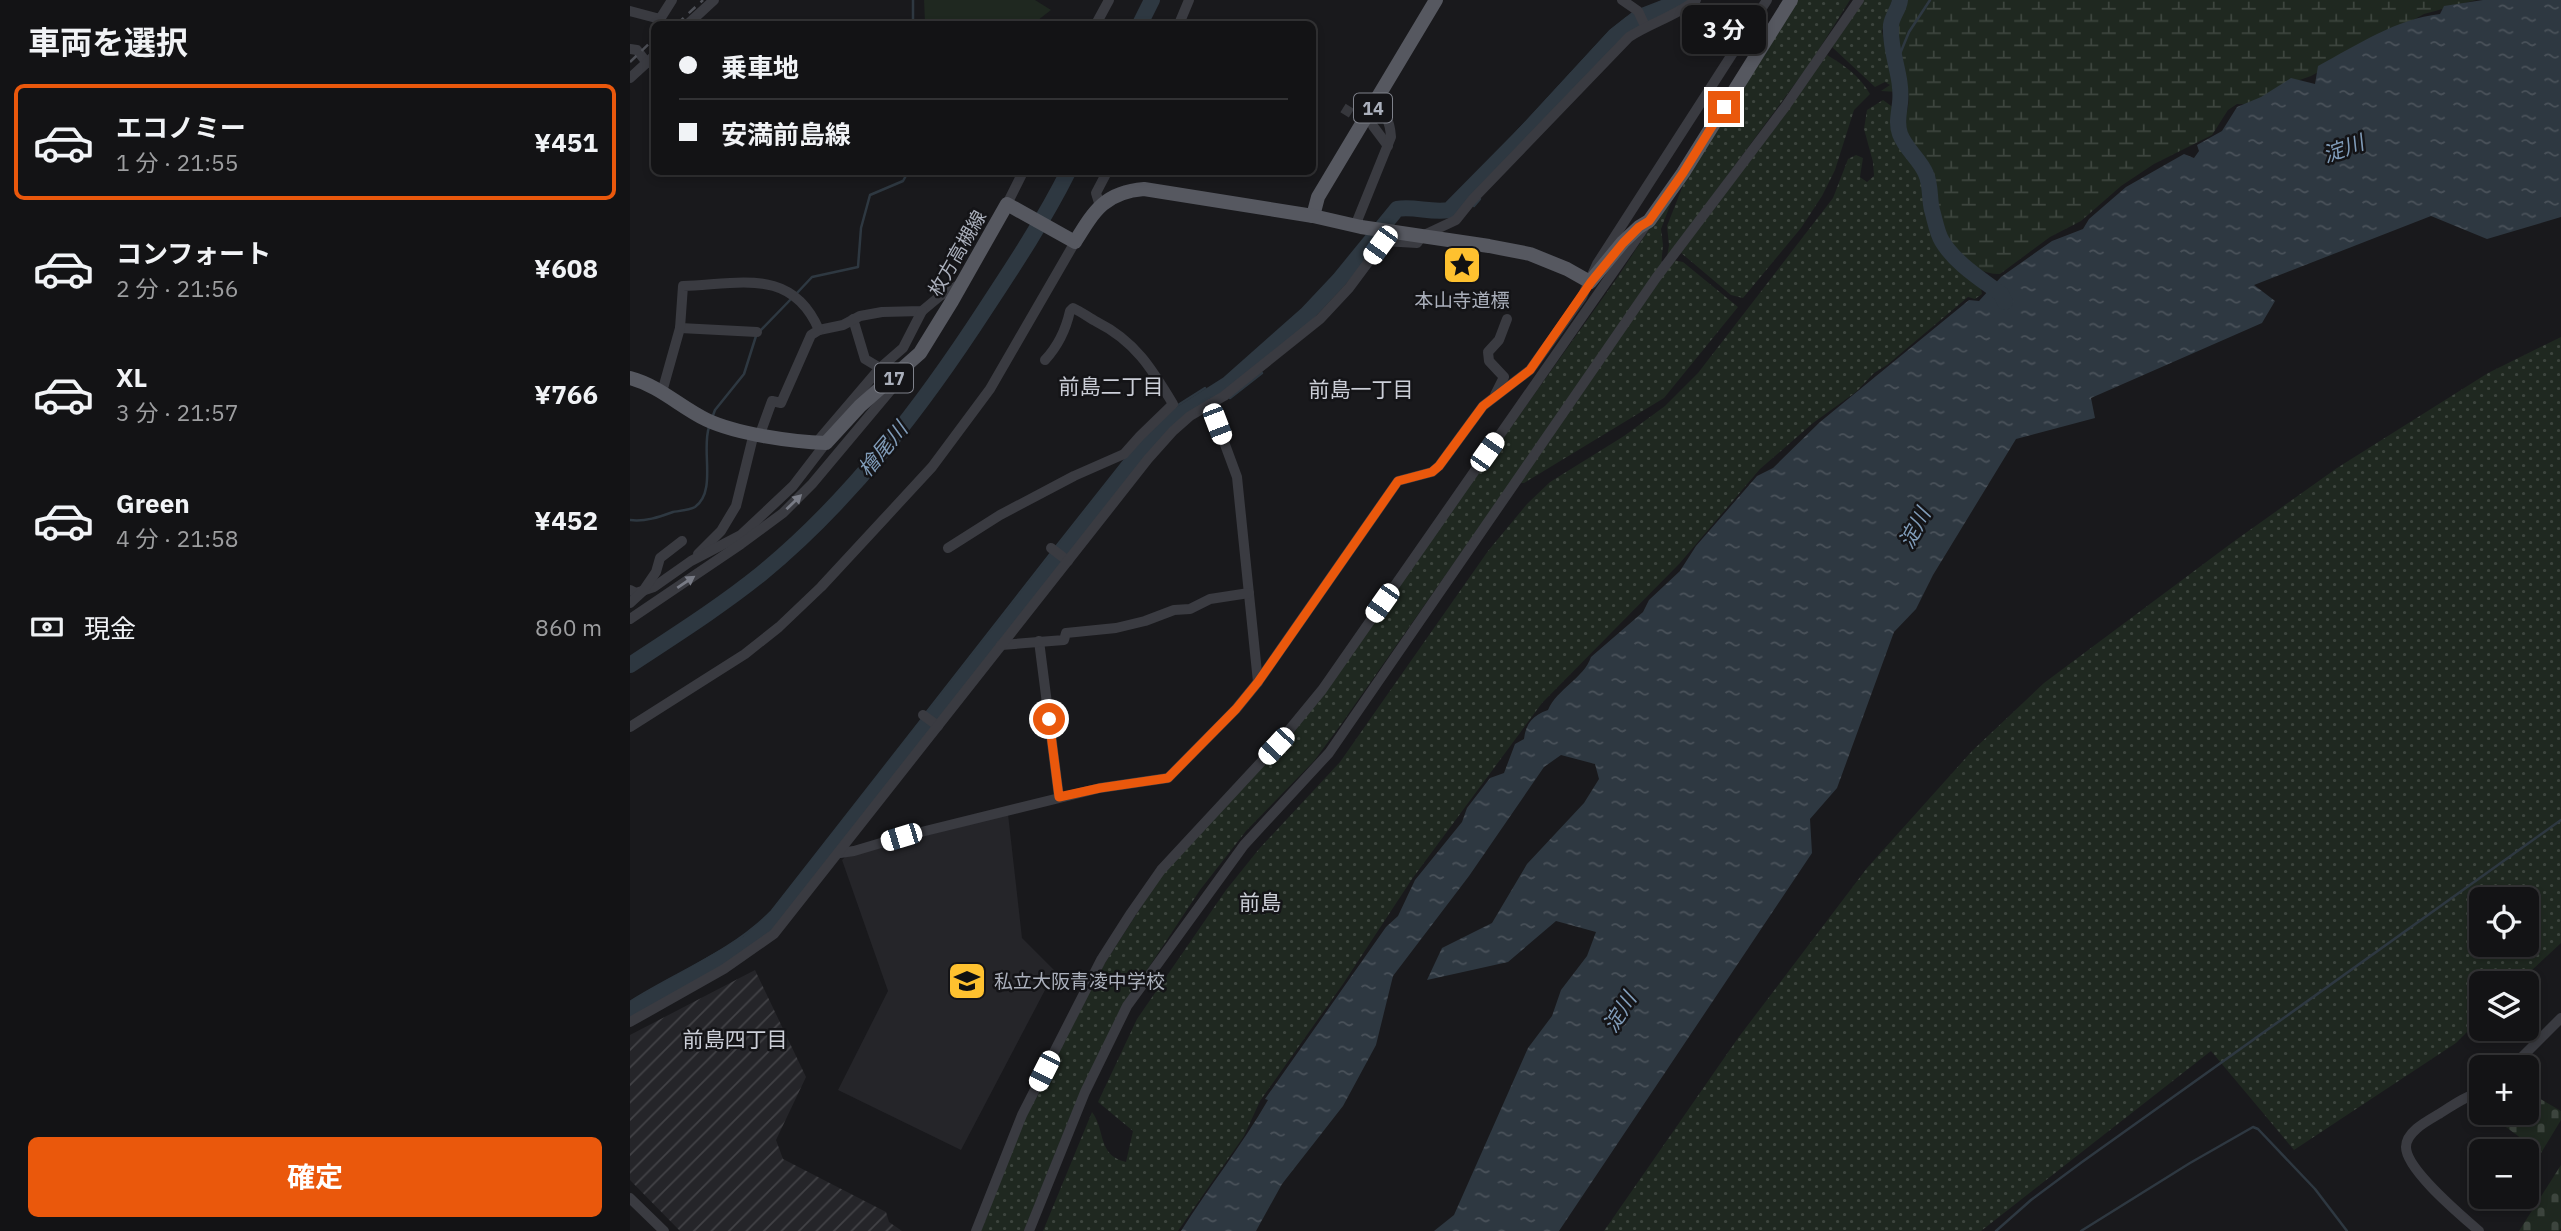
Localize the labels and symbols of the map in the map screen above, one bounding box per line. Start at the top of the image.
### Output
callout: 3 分 [1682,6,1766,55]
route end [1708,91,1740,123]
road number: 14 [1354,94,1392,122]
water label: 淀川 [2318,127,2369,168]
street label: 枚方高槻線 [923,206,991,300]
car [1360,222,1401,268]
place icon: 本山寺道標 [1441,244,1483,286]
place label: 本山寺道標 [1414,288,1510,312]
road number: 17 [875,364,913,392]
district label: 前島二丁目 [1059,372,1164,400]
district label: 前島一丁目 [1309,375,1414,403]
car [1200,401,1235,447]
water label: 檜尾川 [851,414,914,482]
car [1467,429,1508,475]
one-way arrow [786,493,803,510]
water label: 淀川 [1892,501,1937,553]
one-way arrow [677,575,695,589]
car [1362,580,1403,626]
route start [1033,703,1065,735]
car [1254,723,1299,769]
car [878,821,925,853]
district label: 前島 [1239,888,1281,916]
school or university icon: 私立大阪青凌中学校 [946,960,988,1002]
place label: 私立大阪青凌中学校 [994,969,1165,993]
water label: 淀川 [1596,985,1643,1037]
district label: 前島四丁目 [683,1025,788,1053]
car [1026,1048,1063,1094]

